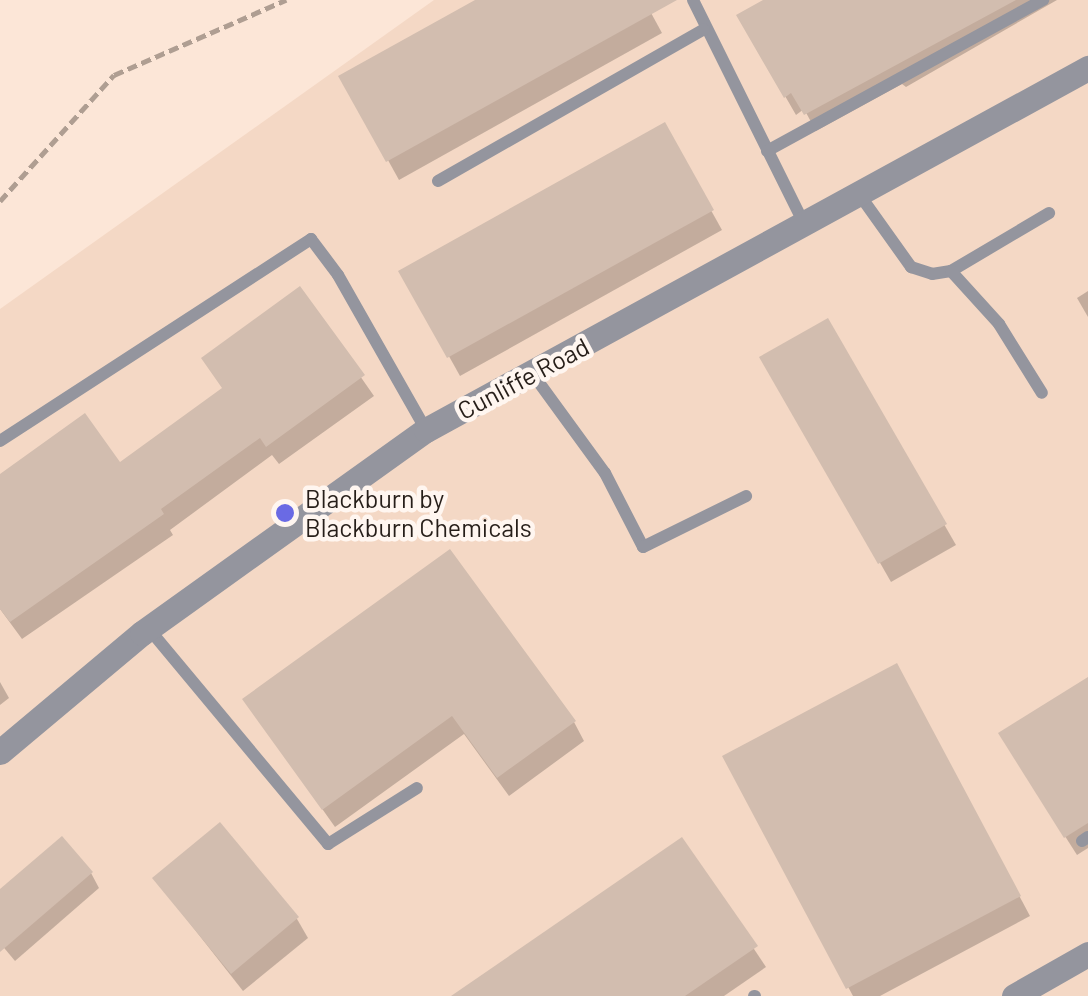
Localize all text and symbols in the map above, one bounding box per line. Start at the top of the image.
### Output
street label: Cunliffe Road [452,331,594,425]
place label: Blackburn by Blackburn Chemicals [305,484,532,543]
marker: Blackburn by Blackburn Chemicals [274,502,296,524]

